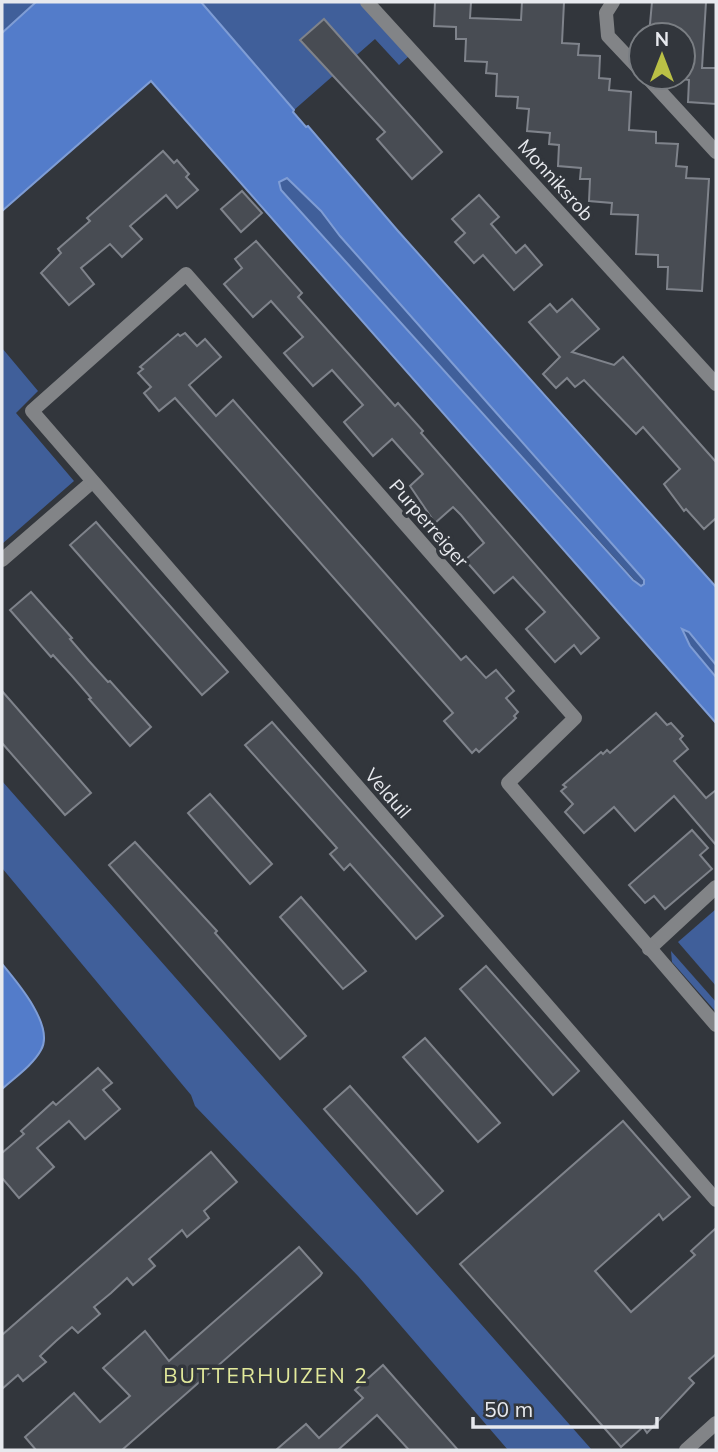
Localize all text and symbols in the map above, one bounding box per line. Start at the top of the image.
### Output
north arrow [627,21,697,91]
text: N [655,27,669,51]
street label: Monniksrob [513,134,599,226]
street label: Purperreiger [384,474,474,572]
street label: Velduil [360,763,416,823]
district label: BUTTERHUIZEN 2 [163,1362,369,1388]
scale bar [473,1386,657,1430]
text: 50 m [484,1396,533,1422]

